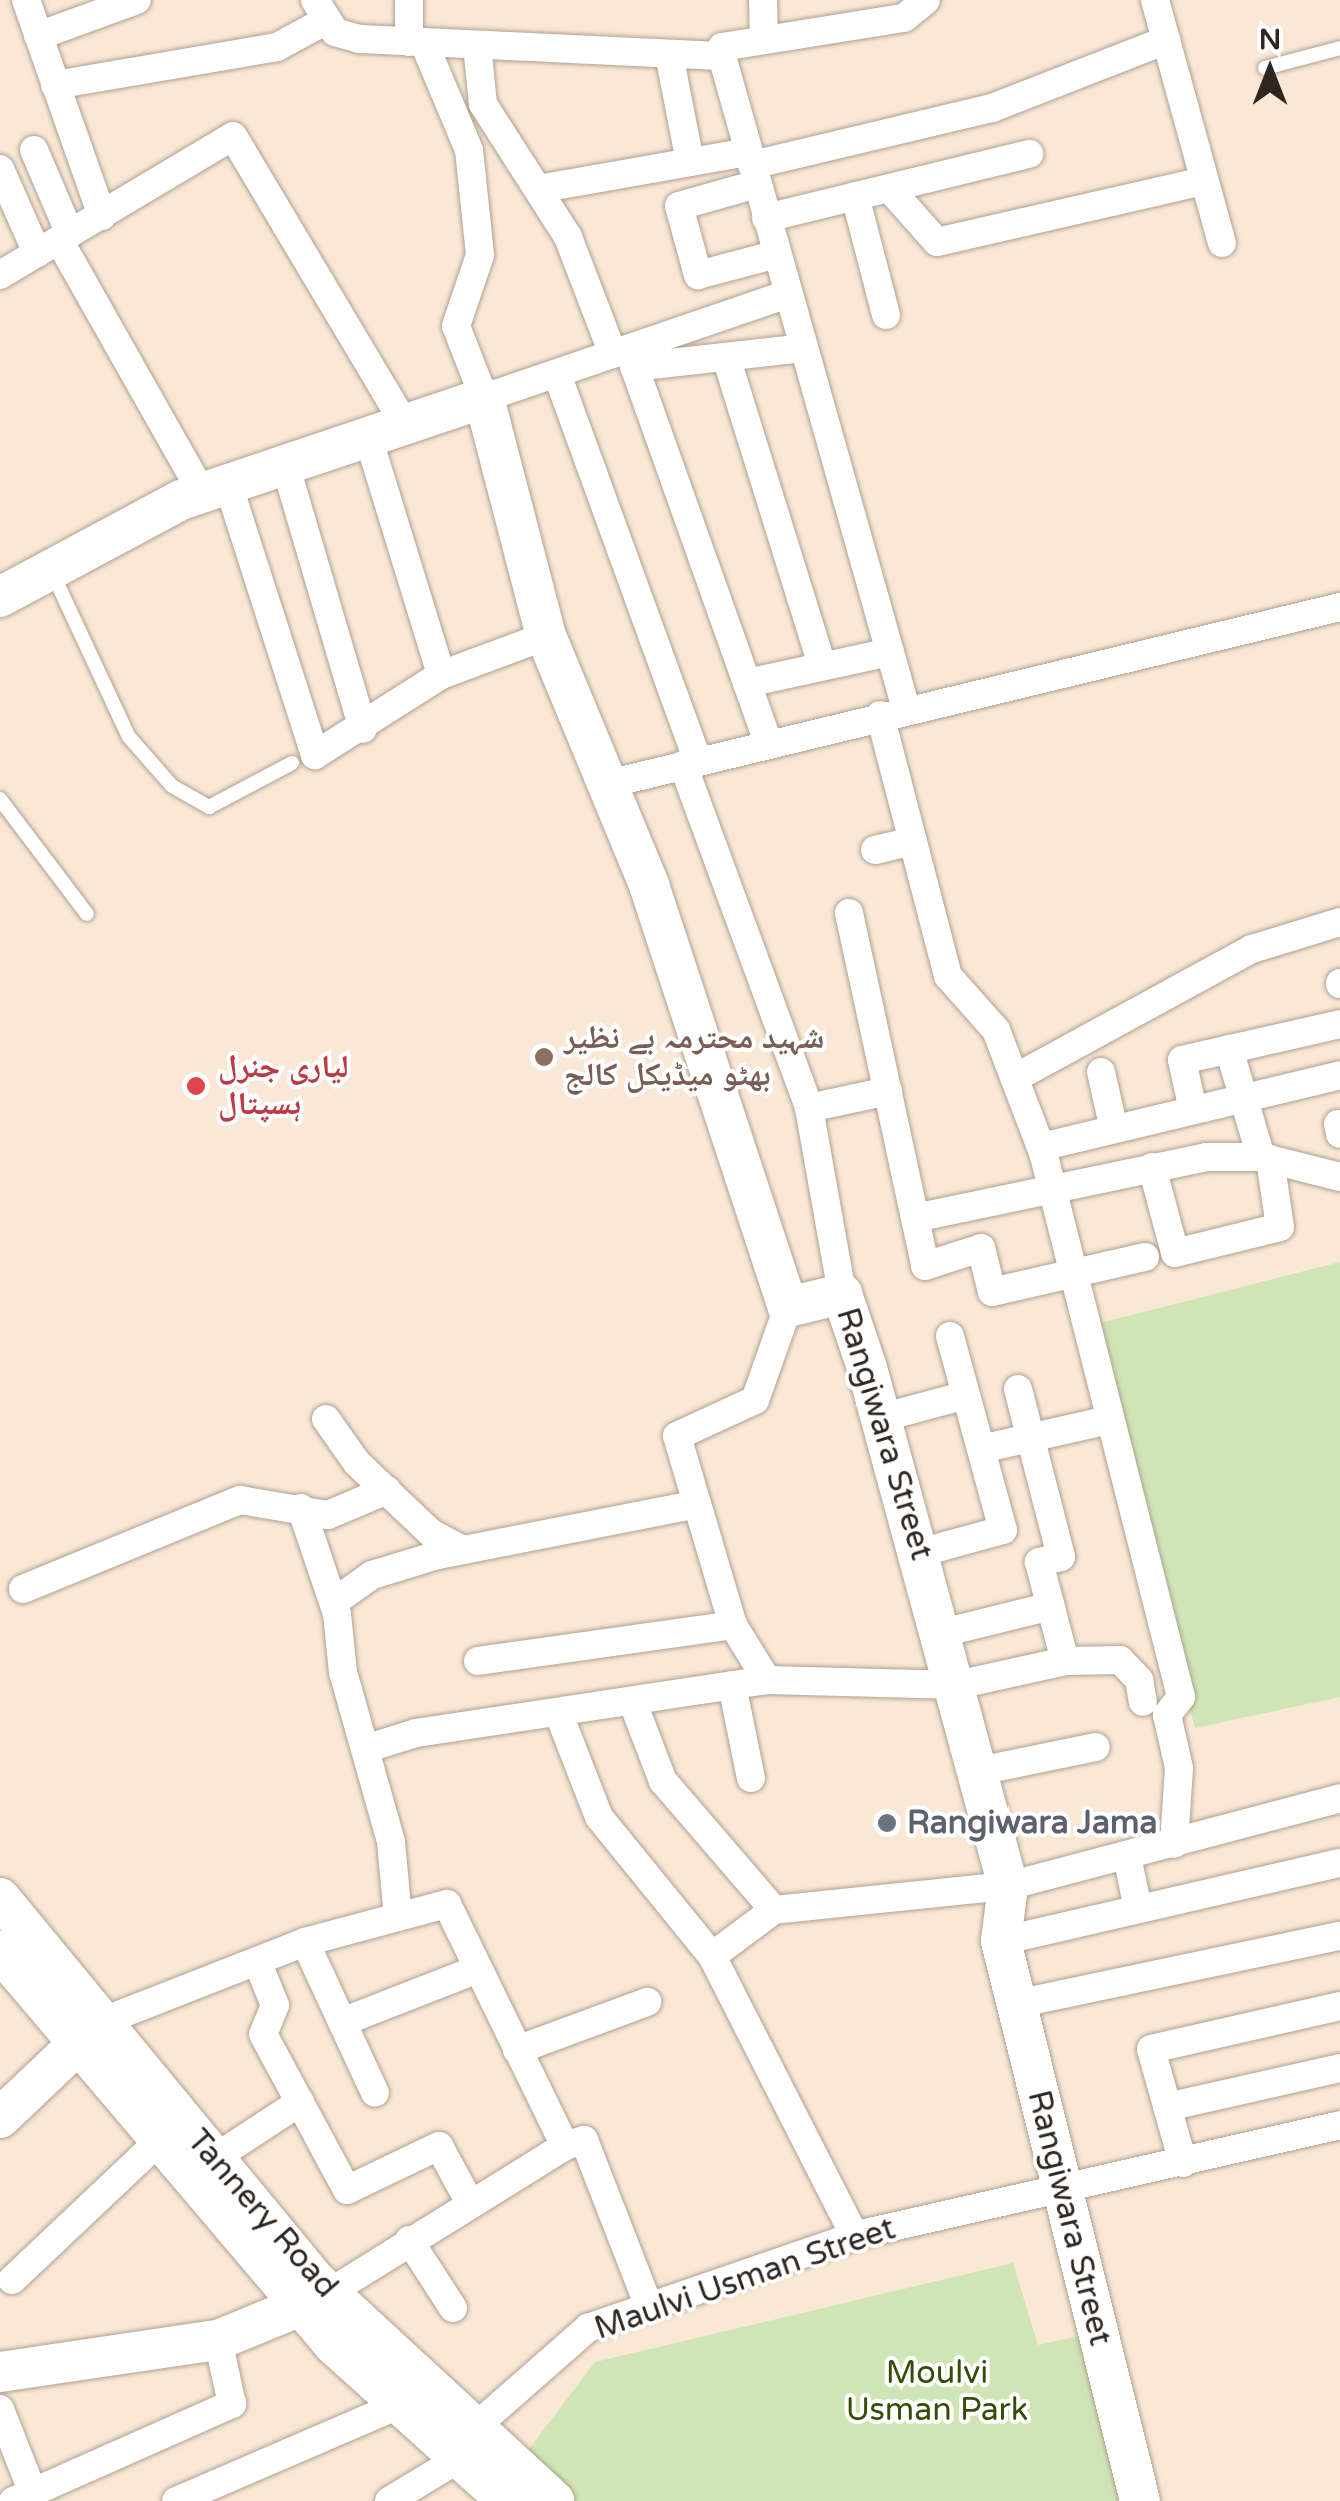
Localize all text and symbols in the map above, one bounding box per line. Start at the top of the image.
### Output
north arrow [1220,20,1320,120]
text: N [1259,23,1281,57]
place label: شہید محترمہ بے نظیر بھٹو میڈیکل کالج [564,1020,824,1095]
marker: شہید محترمہ بے نظیر بھٹو میڈیکل کالج [533,1046,555,1068]
place label: لیاری جنرل ہسپتال [218,1049,349,1124]
marker: لیاری جنرل ہسپتال [183,1073,209,1099]
street label: Rangiwara Street [827,1303,941,1565]
place label: Rangiwara Jama [907,1804,1157,1842]
marker: Rangiwara Jama [876,1812,898,1834]
street label: Rangiwara Street [1019,2086,1119,2350]
street label: Tannery Road [179,2122,345,2306]
street label: Maulvi Usman Street [590,2210,900,2348]
park label: Moulvi Usman Park [846,2355,1028,2430]

